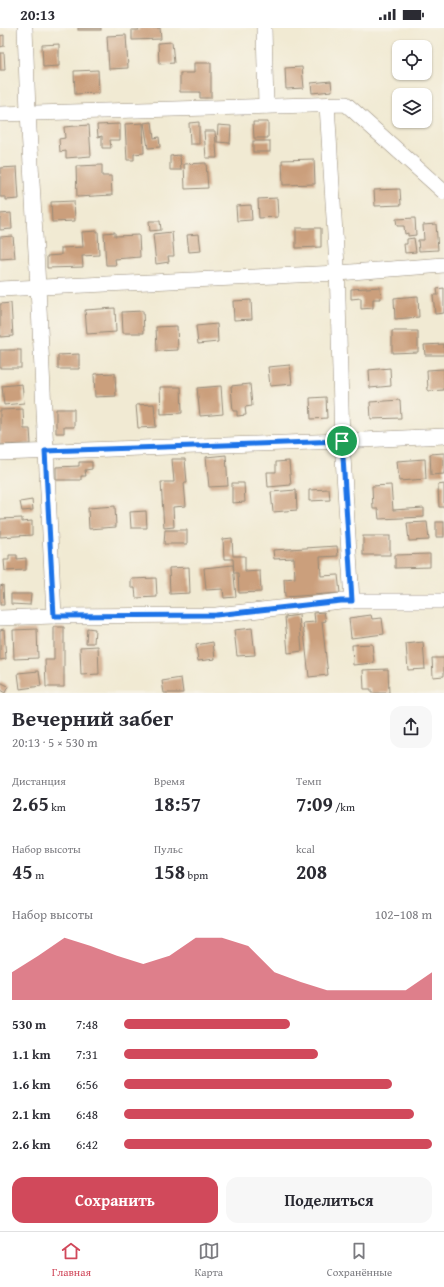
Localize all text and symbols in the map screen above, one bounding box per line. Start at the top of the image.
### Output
text: 20:13 [20,4,55,25]
map controls [392,40,432,128]
button: locate [392,40,432,80]
button: layers [392,88,432,128]
pin [325,424,359,458]
icon: arrive [331,430,353,452]
text: Вечерний забег [12,702,173,734]
button: share [390,706,432,748]
text: 20:13 · 5 × 530 m [12,733,98,752]
text: Дистанция [12,773,66,789]
text: Время [154,773,185,789]
text: Темп [296,773,321,789]
text: 2.65 [12,789,49,818]
text: 18:57 [154,789,201,818]
text: 7:09 [296,789,333,818]
text: km [49,799,66,815]
text: /km [333,799,355,815]
text: Набор высоты [12,841,81,857]
text: Пульс [154,841,183,857]
text: kcal [296,841,315,857]
text: 45 [12,857,33,886]
text: 158 [154,857,185,886]
text: 208 [296,857,327,886]
text: m [33,867,44,883]
text: bpm [185,867,208,883]
text: Набор высоты [12,905,93,924]
text: 102–108 m [375,905,432,924]
text: 530 m [12,1015,46,1034]
text: 7:48 [76,1015,98,1034]
text: 1.1 km [12,1045,51,1064]
text: 7:31 [76,1045,98,1064]
text: 1.6 km [12,1075,51,1094]
text: 6:56 [76,1075,98,1094]
text: 2.1 km [12,1105,51,1124]
text: 6:48 [76,1105,98,1124]
text: 2.6 km [12,1135,51,1154]
text: 6:42 [76,1135,98,1154]
button: Сохранить [12,1177,218,1223]
button: Поделиться [226,1177,432,1223]
tab: Главная [52,1240,91,1280]
tab: Карта [195,1240,223,1280]
tab: Сохранённые [327,1240,392,1280]

